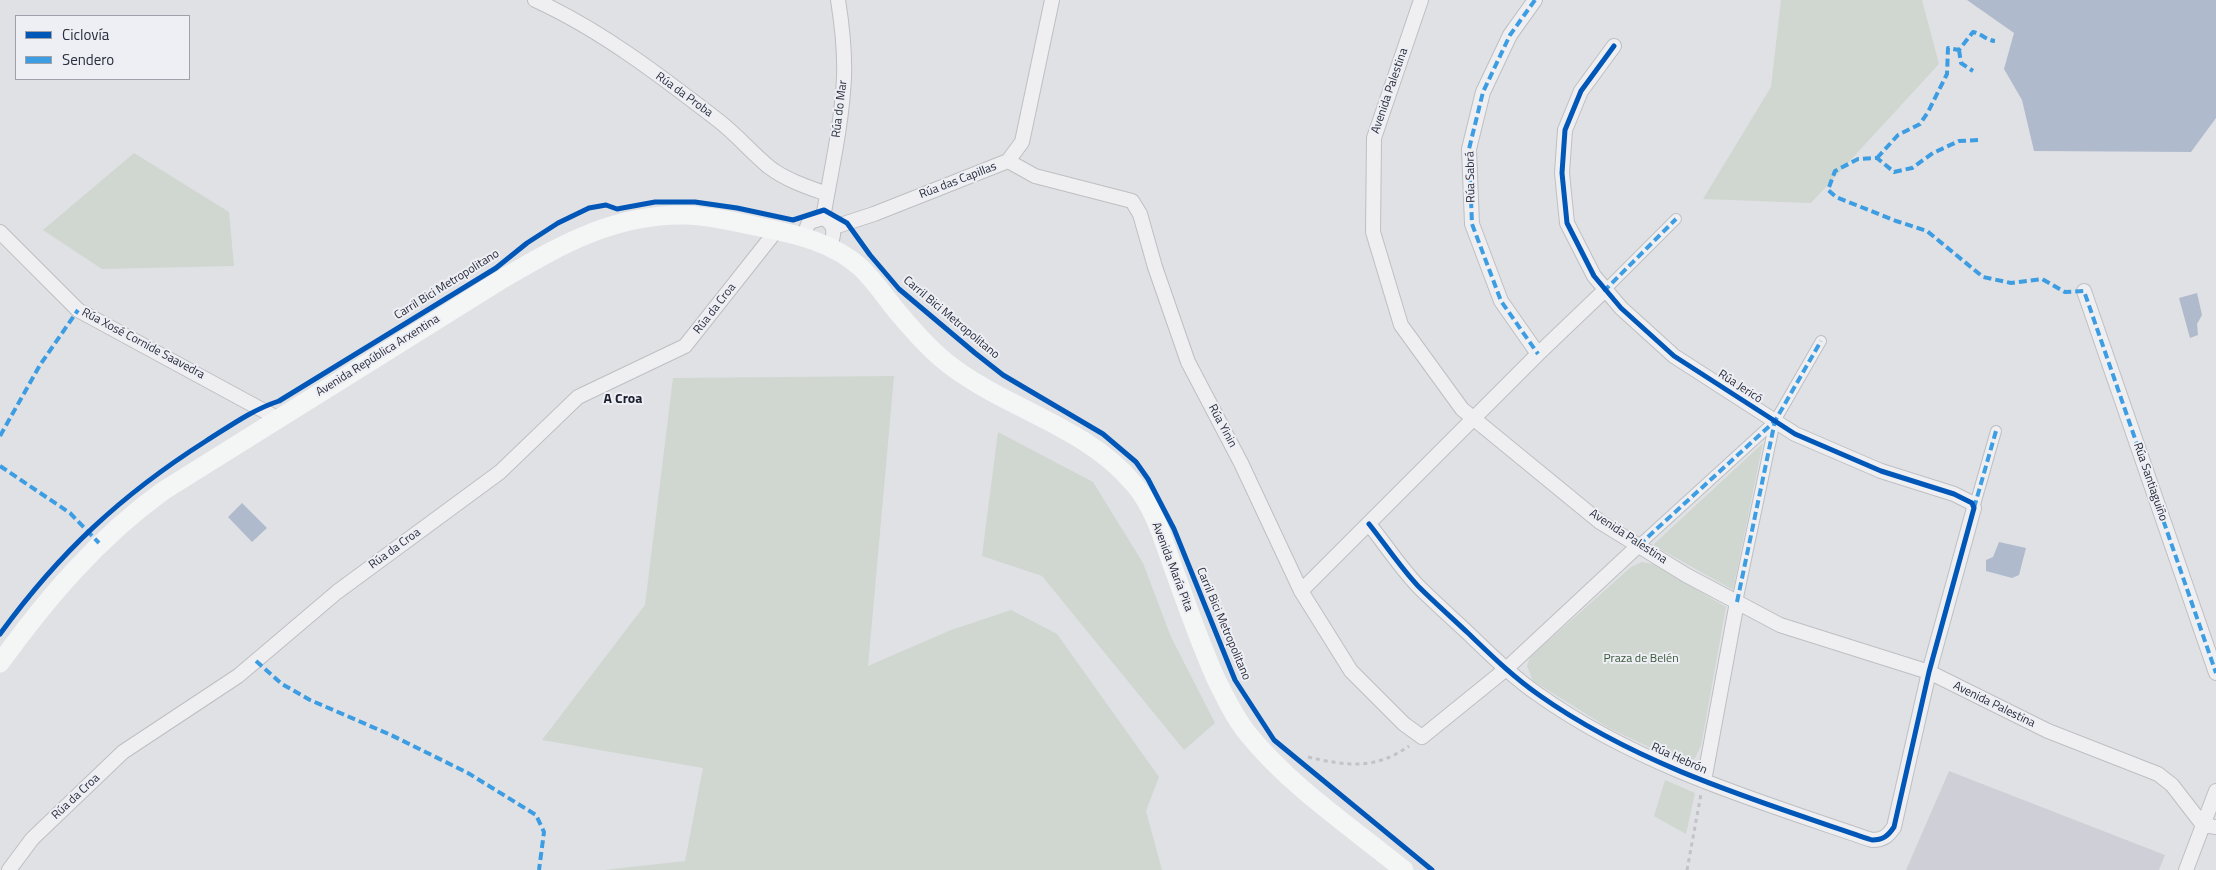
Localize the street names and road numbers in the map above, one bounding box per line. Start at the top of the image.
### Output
street label: Avenida Palestina [1369,46,1411,136]
street label: Rúa da Proba [653,69,715,121]
street label: Rúa do Mar [829,79,851,139]
street label: Rúa Sabrá [1463,151,1479,203]
street label: Rúa das Capillas [917,160,999,202]
street label: Carril Bici Metropolitano [392,247,502,323]
street label: Carril Bici Metropolitano [900,274,1002,362]
street label: Rúa da Croa [691,281,739,337]
street label: Rúa Xosé Cornide Saavedra [79,305,207,383]
street label: Avenida República Arxentina [314,312,442,400]
street label: Rúa Jericó [1715,367,1765,407]
street label: Rúa Yinin [1205,402,1239,450]
street label: Rúa Santiaguiño [2130,441,2170,523]
street label: Avenida Palestina [1587,507,1669,567]
street label: Avenida María Pita [1148,520,1196,614]
street label: Rúa da Croa [366,525,424,573]
street label: Carril Bici Metropolitano [1193,565,1253,683]
street label: Avenida Palestina [1951,679,2037,731]
street label: Rúa Hebrón [1649,740,1709,778]
street label: Rúa da Croa [49,771,103,823]

